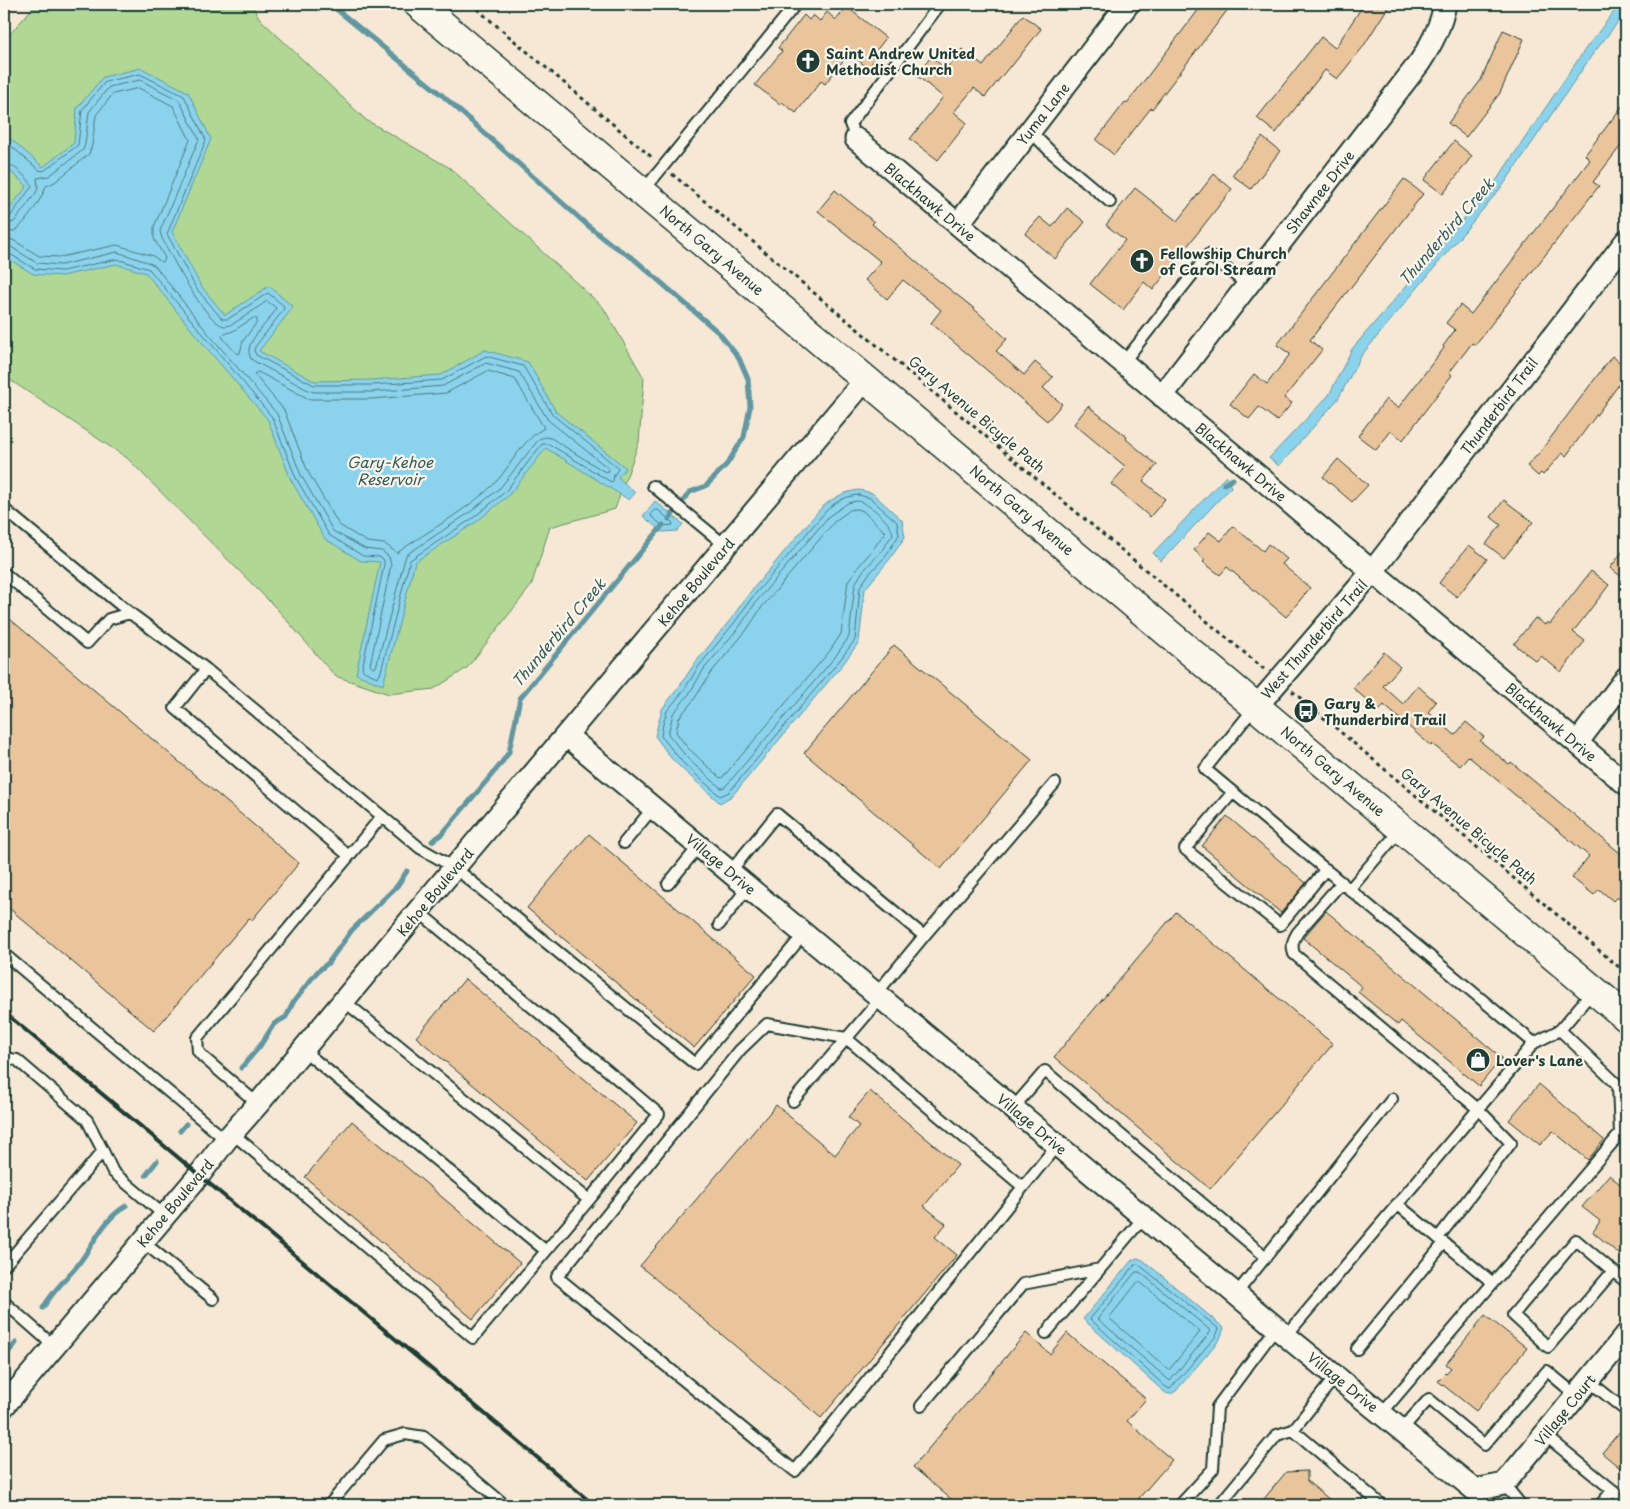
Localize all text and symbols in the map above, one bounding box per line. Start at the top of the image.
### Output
place label: Saint Andrew United Methodist Church [826,43,975,80]
church icon: Saint Andrew United Methodist Church [795,48,821,74]
street label: Yuma Lane [1012,78,1074,150]
street label: Shawnee Drive [1281,146,1359,238]
street label: Blackhawk Drive [880,158,980,246]
water label: Thunderbird Creek [1393,172,1500,290]
street label: North Gary Avenue [655,200,769,300]
place label: Fellowship Church of Carol Stream [1160,243,1287,280]
church icon: Fellowship Church of Carol Stream [1129,248,1155,274]
street label: Gary Avenue Bicycle Path [904,351,1050,477]
street label: Thunderbird Trail [1455,353,1543,459]
street label: Blackhawk Drive [1191,418,1291,506]
water label: Gary-Kehoe Reservoir [347,450,434,490]
street label: North Gary Avenue [965,460,1079,560]
street label: Kehoe Boulevard [653,533,740,631]
water label: Thunderbird Creek [506,572,611,691]
street label: West Thunderbird Trail [1256,574,1372,704]
street label: Blackhawk Drive [1501,678,1601,766]
place label: Gary & Thunderbird Trail [1324,693,1446,730]
bus stop icon: Gary & Thunderbird Trail [1293,698,1319,724]
street label: North Gary Avenue [1276,721,1390,821]
street label: Gary Avenue Bicycle Path [1396,763,1542,889]
street label: Village Drive [681,828,761,900]
street label: Kehoe Boulevard [392,843,479,941]
shop icon: Lover's Lane [1465,1047,1491,1073]
place label: Lover's Lane [1496,1050,1583,1071]
street label: Village Drive [992,1088,1072,1160]
street label: Kehoe Boulevard [132,1154,219,1252]
street label: Village Drive [1303,1347,1383,1417]
street label: Village Court [1530,1369,1601,1450]

